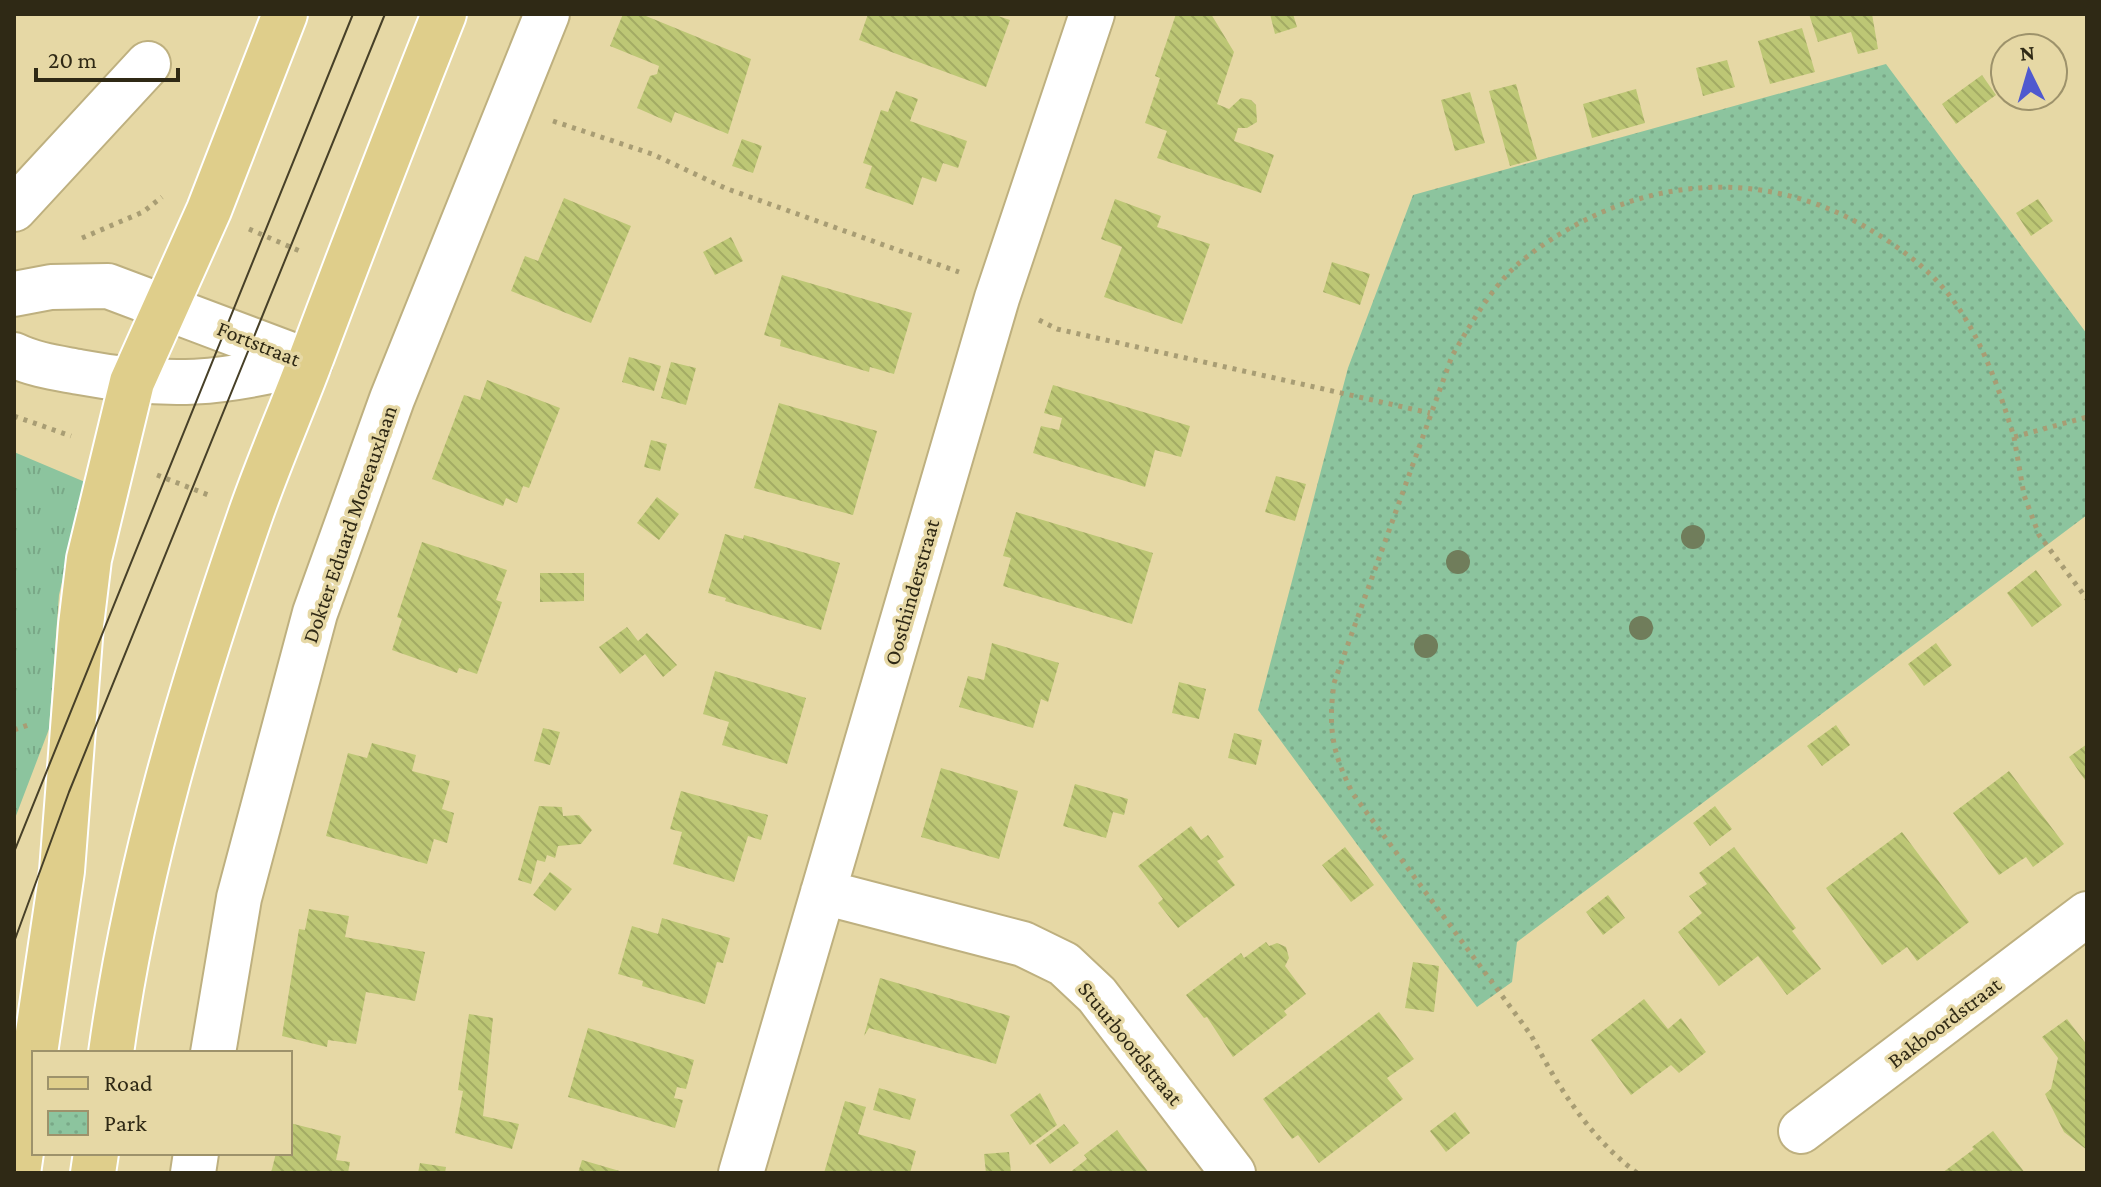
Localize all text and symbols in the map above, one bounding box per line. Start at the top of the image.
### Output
scale bar [36,32,178,82]
north arrow [1989,32,2069,112]
text: N [2019,39,2036,66]
text: 20 m [48,46,97,73]
street label: Fortstraat [214,316,305,372]
street label: Dokter Eduard Moreauxlaan [297,402,402,646]
street label: Oosthinderstraat [879,516,944,668]
street label: Bakboordstraat [1883,971,2007,1073]
street label: Stuurboordstraat [1073,977,1188,1111]
legend [32,1051,292,1155]
text: Road [104,1069,153,1096]
text: Park [104,1109,147,1136]

